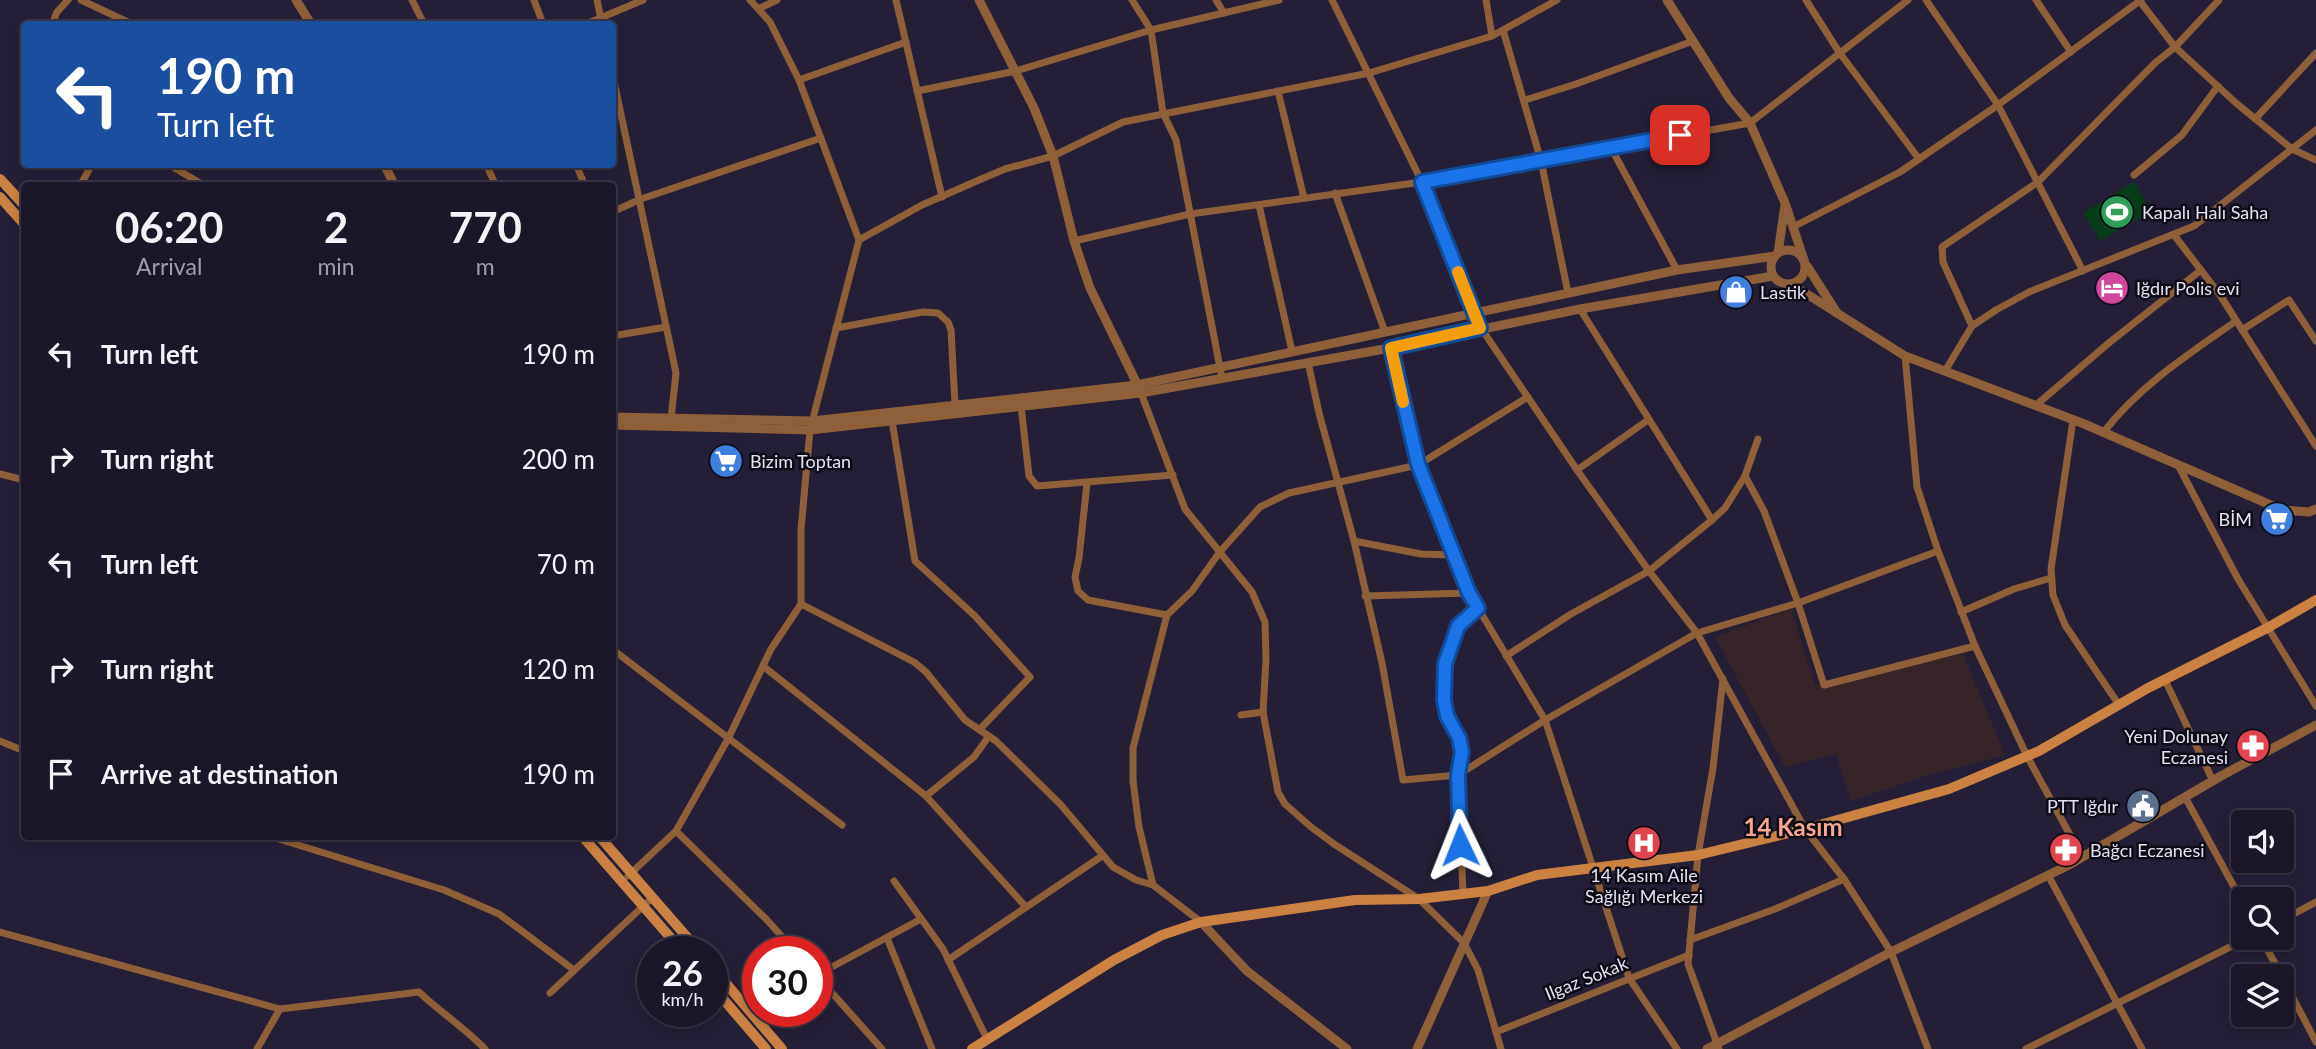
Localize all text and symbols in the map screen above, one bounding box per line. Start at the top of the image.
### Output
text: 190 m [157,46,295,104]
icon: left [42,49,133,140]
text: Turn left [157,105,274,144]
pin [1650,105,1710,165]
icon: arrive [1661,116,1699,154]
sports icon: Kapalı Halı Saha [2098,193,2136,231]
place label: Kapalı Halı Saha [2142,201,2268,223]
text: 06:20 [115,202,223,252]
text: 2 [324,202,348,252]
text: 770 [449,202,522,252]
text: Arrival [136,252,202,280]
text: min [317,252,355,280]
text: m [476,252,495,280]
hotel icon: Iğdır Polis evi [2093,269,2131,307]
shop icon: Lastik [1717,273,1755,311]
place label: Iğdır Polis evi [2136,277,2240,299]
place label: Lastik [1760,281,1807,303]
icon: left [42,335,80,373]
text: Turn left [101,338,198,370]
text: 190 m [522,338,595,370]
icon: right [42,440,80,478]
supermarket icon: Bizim Toptan [707,442,745,480]
text: Turn right [101,443,214,475]
text: 200 m [522,443,595,475]
place label: Bizim Toptan [750,450,851,472]
supermarket icon: BİM [2258,500,2296,538]
place label: BİM [2219,508,2252,530]
icon: left [42,545,80,583]
text: Turn left [101,548,198,580]
text: 70 m [537,548,595,580]
icon: right [42,650,80,688]
text: Turn right [101,653,214,685]
text: 120 m [522,653,595,685]
place label: Yeni Dolunay Eczanesi [2124,725,2229,768]
pharmacy icon: Yeni Dolunay Eczanesi [2234,727,2272,765]
icon: arrive [42,755,80,793]
text: Arrive at destination [101,758,338,790]
text: 190 m [522,758,595,790]
public building icon: PTT Iğdır [2124,787,2162,825]
place label: PTT Iğdır [2047,795,2118,817]
position arrow [1423,808,1497,882]
map controls [2231,810,2294,1027]
button: sound [2231,810,2294,873]
district label: 14 Kasım [1743,812,1843,841]
hospital icon: 14 Kasım Aile Sağlığı Merkezi [1625,824,1663,862]
pharmacy icon: Bağcı Eczanesi [2047,831,2085,869]
place label: Bağcı Eczanesi [2090,839,2205,861]
place label: 14 Kasım Aile Sağlığı Merkezi [1585,864,1703,907]
button: search [2231,887,2294,950]
speed limit sign: 30 [742,936,833,1027]
text: 26 [662,951,703,993]
street label: Ilgaz Sokak [1541,951,1631,1005]
button: layers [2231,964,2294,1027]
text: km/h [661,988,704,1010]

